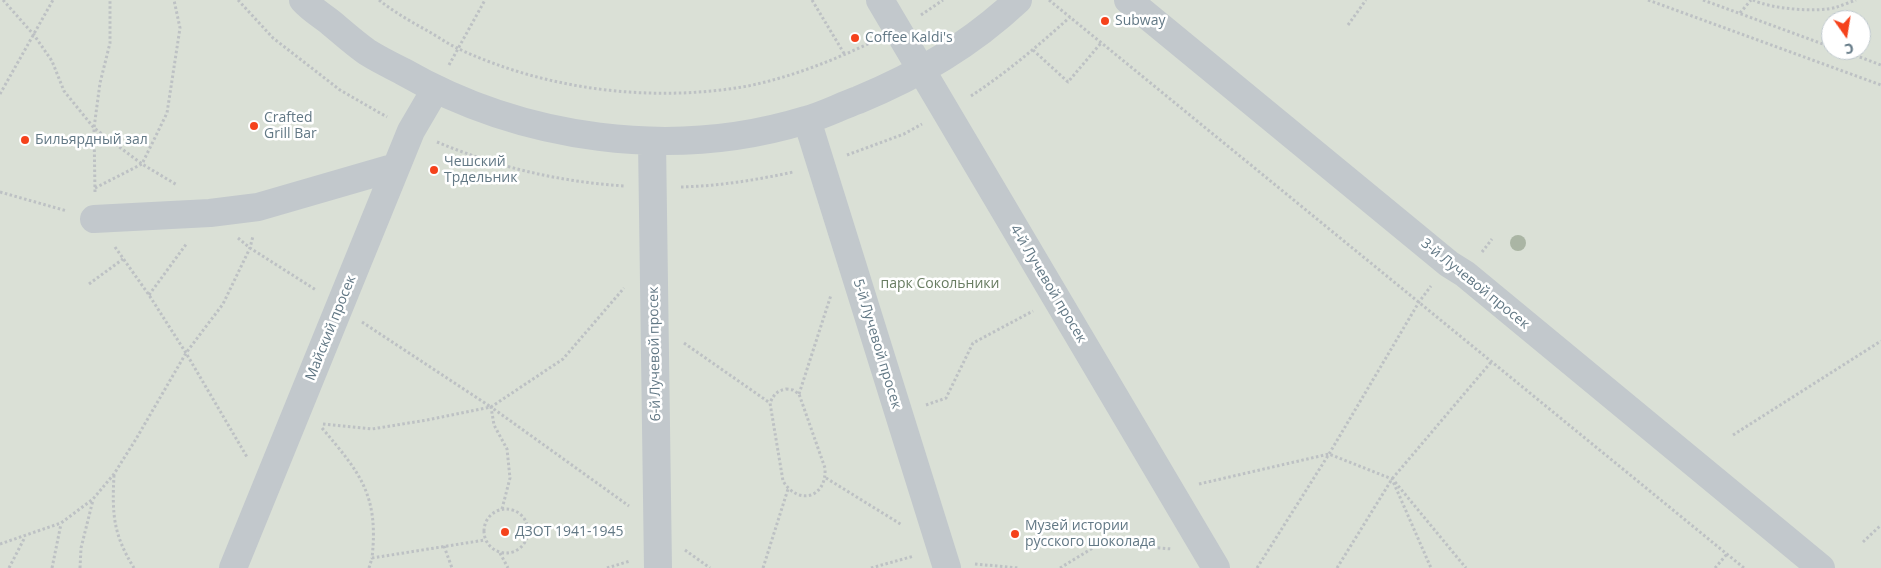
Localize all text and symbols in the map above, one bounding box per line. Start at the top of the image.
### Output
north arrow [1821,10,1871,60]
place label: Subway [1115,13,1165,29]
marker: Subway [1099,15,1111,27]
place label: Coffee Kaldi's [865,30,953,46]
marker: Coffee Kaldi's [849,32,861,44]
text: С [1843,39,1856,59]
place label: Crafted Grill Bar [264,110,317,142]
marker: Crafted Grill Bar [248,120,260,132]
place label: Бильярдный зал [35,132,148,148]
marker: Бильярдный зал [19,134,31,146]
place label: Чешский Трдельник [444,154,517,186]
marker: Чешский Трдельник [428,164,440,176]
street label: 4-й Лучевой просек [1006,222,1090,346]
street label: 3-й Лучевой просек [1417,235,1533,333]
street label: Майский просек [302,273,360,383]
park label: парк Сокольники [881,276,999,292]
street label: 5-й Лучевой просек [849,277,905,411]
street label: 6-й Лучевой просек [645,286,665,422]
place label: Музей истории русского шоколада [1025,518,1156,550]
place label: ДЗОТ 1941-1945 [515,524,624,540]
marker: ДЗОТ 1941-1945 [499,526,511,538]
marker: Музей истории русского шоколада [1009,528,1021,540]

